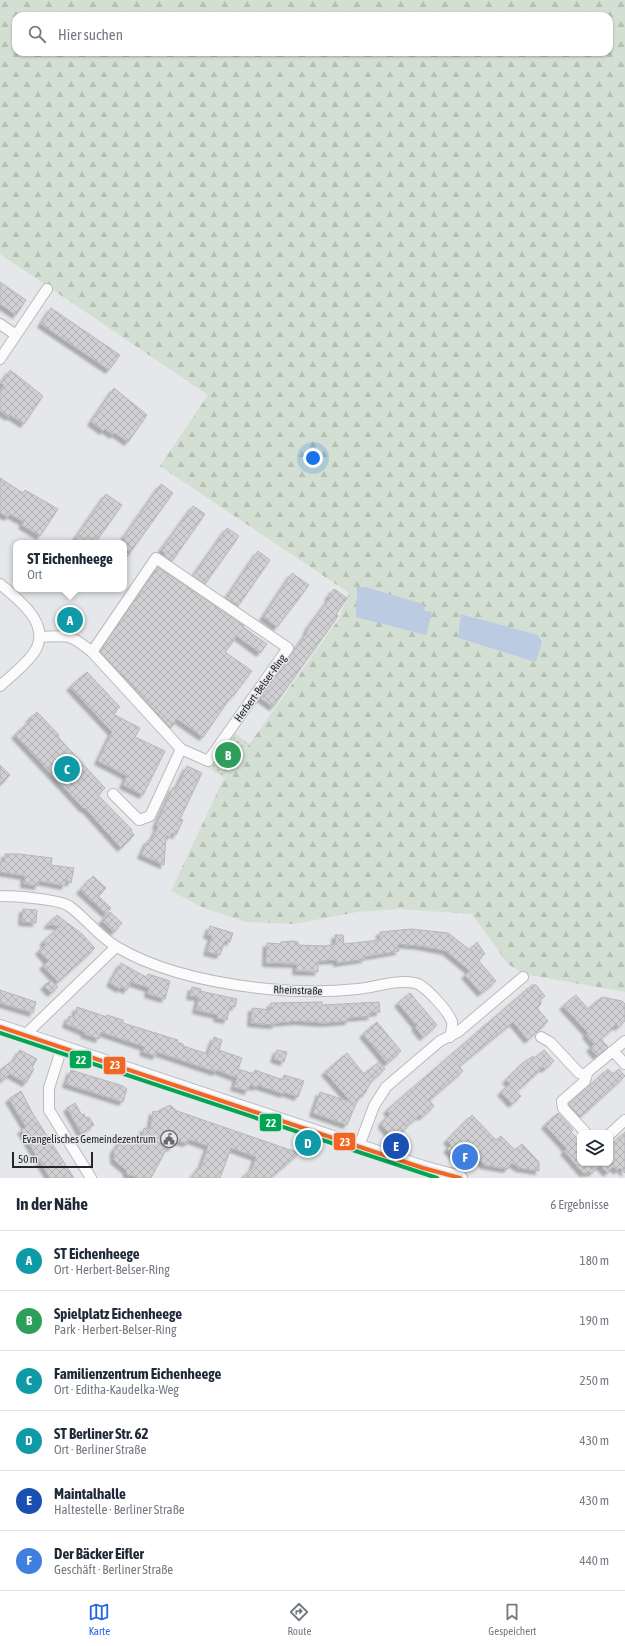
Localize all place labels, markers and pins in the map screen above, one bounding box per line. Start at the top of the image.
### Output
pin: A [57,605,83,635]
pin: B [215,740,241,770]
pin: C [54,754,80,784]
pin: D [295,1128,321,1158]
public building icon: Evangelisches Gemeindezentrum [159,1129,179,1149]
pin: E [383,1131,409,1161]
place label: Evangelisches Gemeindezentrum [22,1133,156,1145]
pin: F [452,1142,478,1172]

